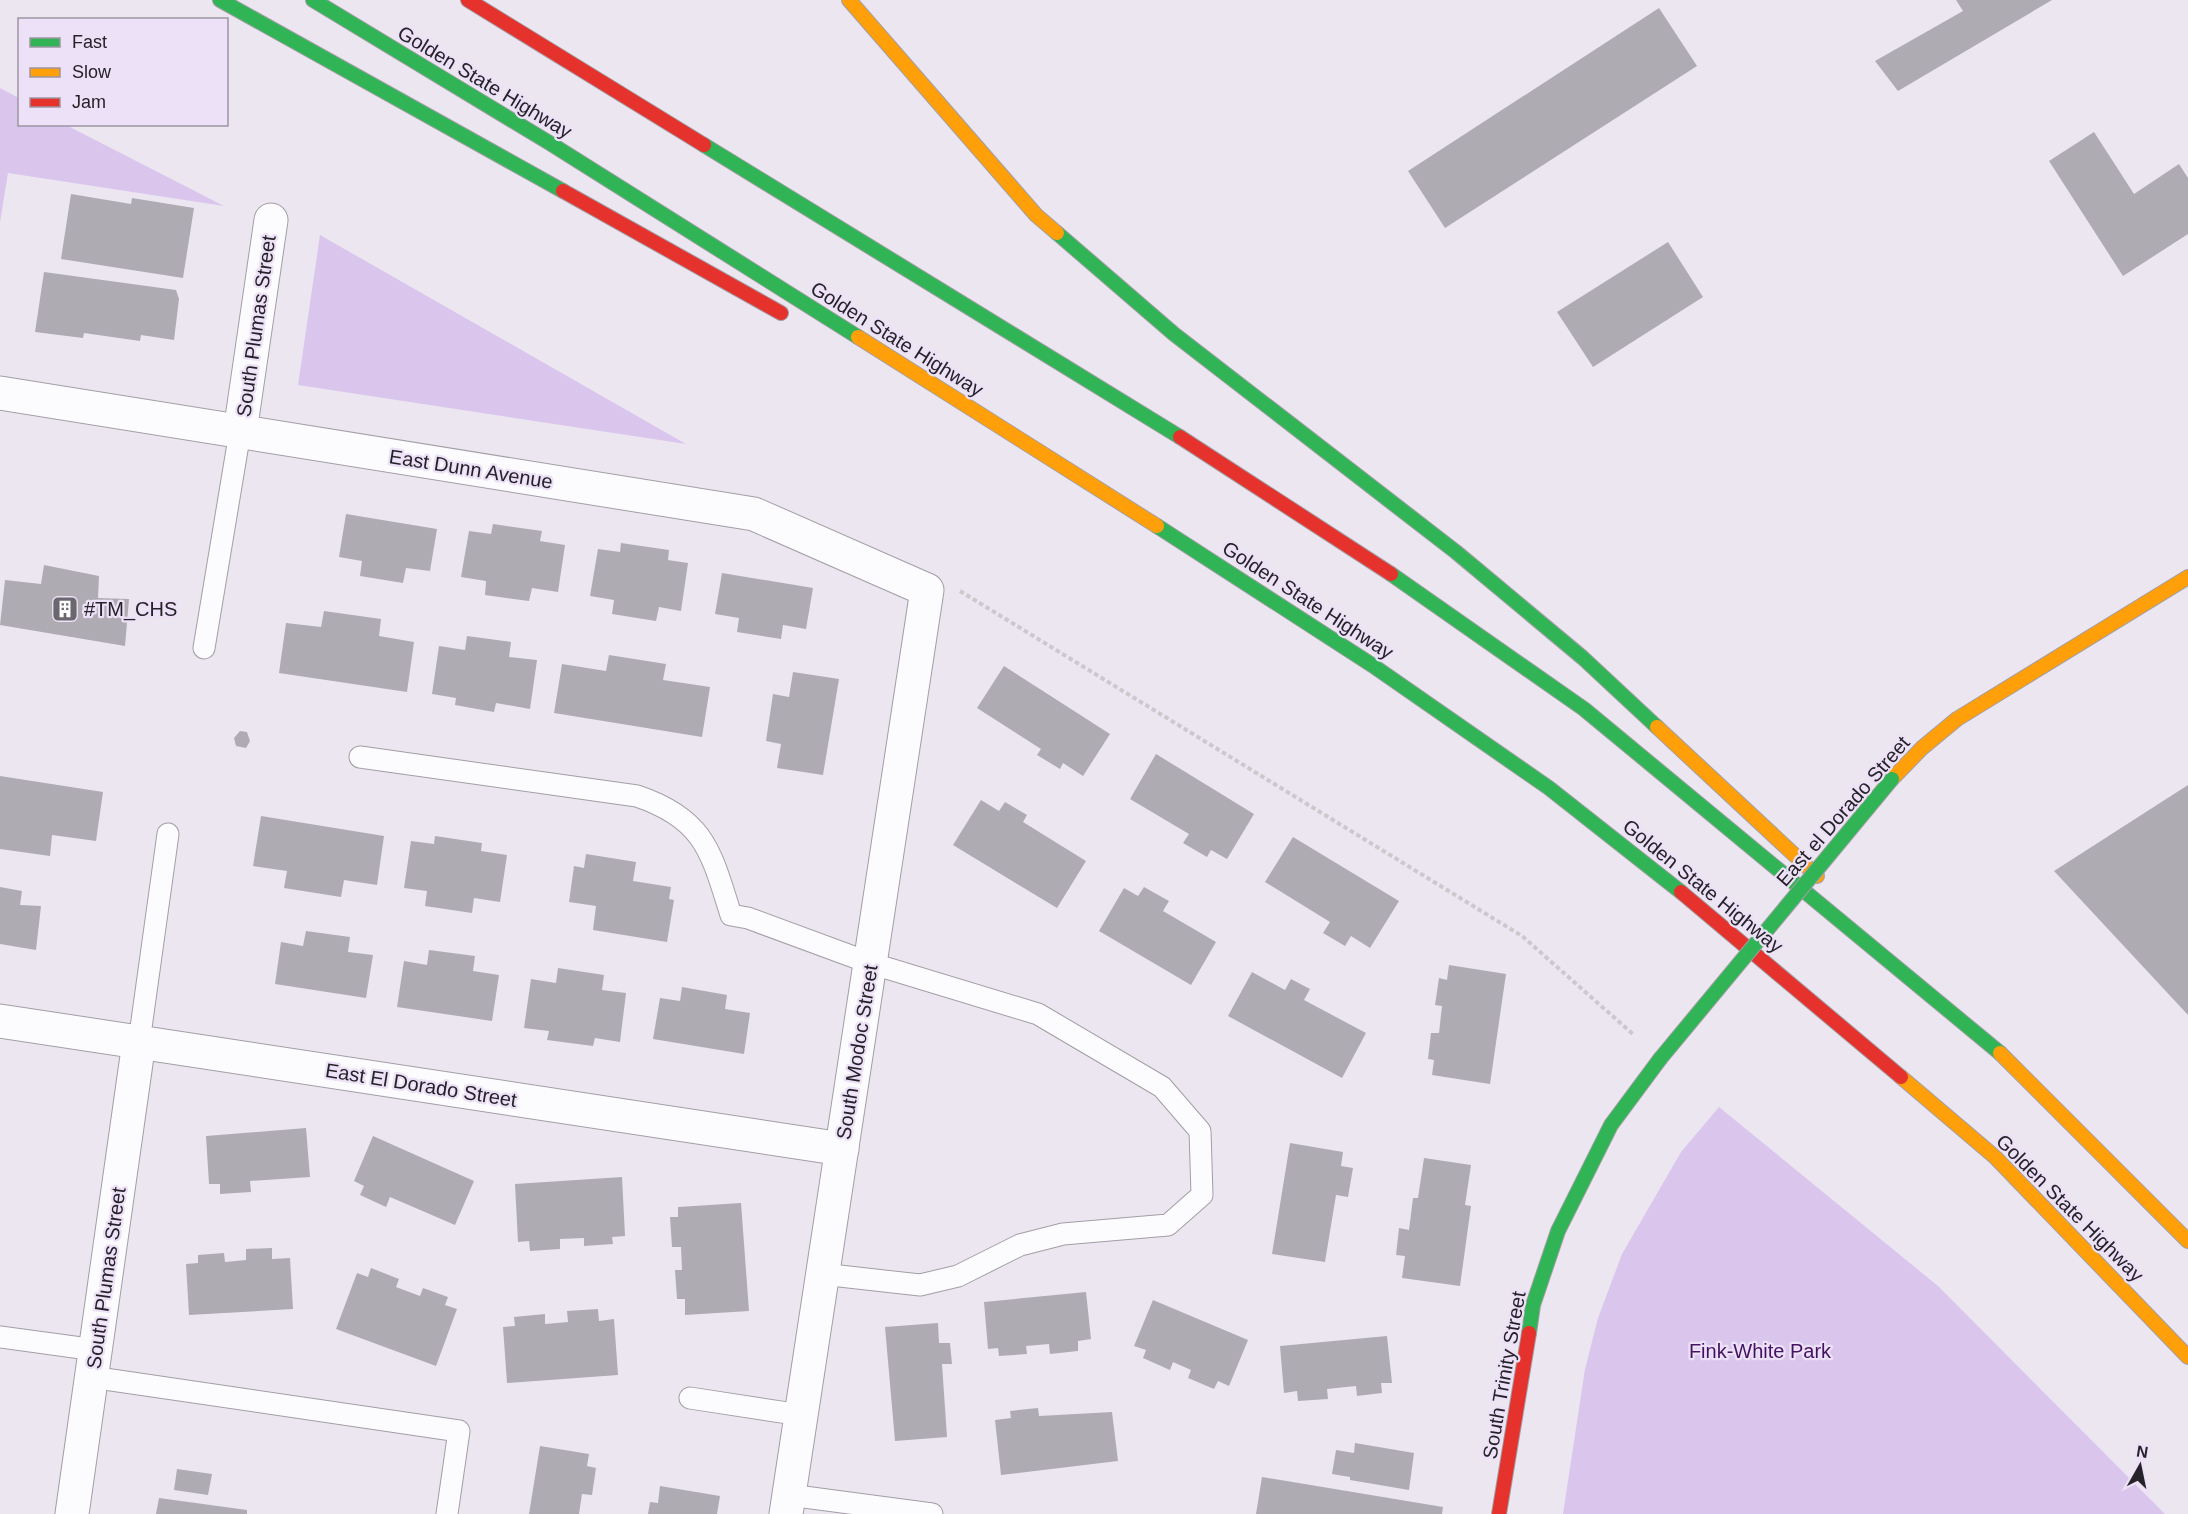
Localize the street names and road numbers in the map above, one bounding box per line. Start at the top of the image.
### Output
street label: Golden State Highway [394,21,576,143]
street label: South Plumas Street [232,233,280,418]
street label: Golden State Highway [807,277,987,401]
street label: East Dunn Avenue [388,445,554,493]
street label: Golden State Highway [1219,537,1397,663]
street label: East el Dorado Street [1772,731,1914,890]
street label: Golden State Highway [1619,815,1787,957]
street label: South Modoc Street [832,963,882,1141]
street label: East El Dorado Street [324,1059,519,1111]
street label: Golden State Highway [1992,1130,2148,1286]
street label: South Plumas Street [82,1185,130,1370]
street label: South Trinity Street [1478,1289,1530,1461]

